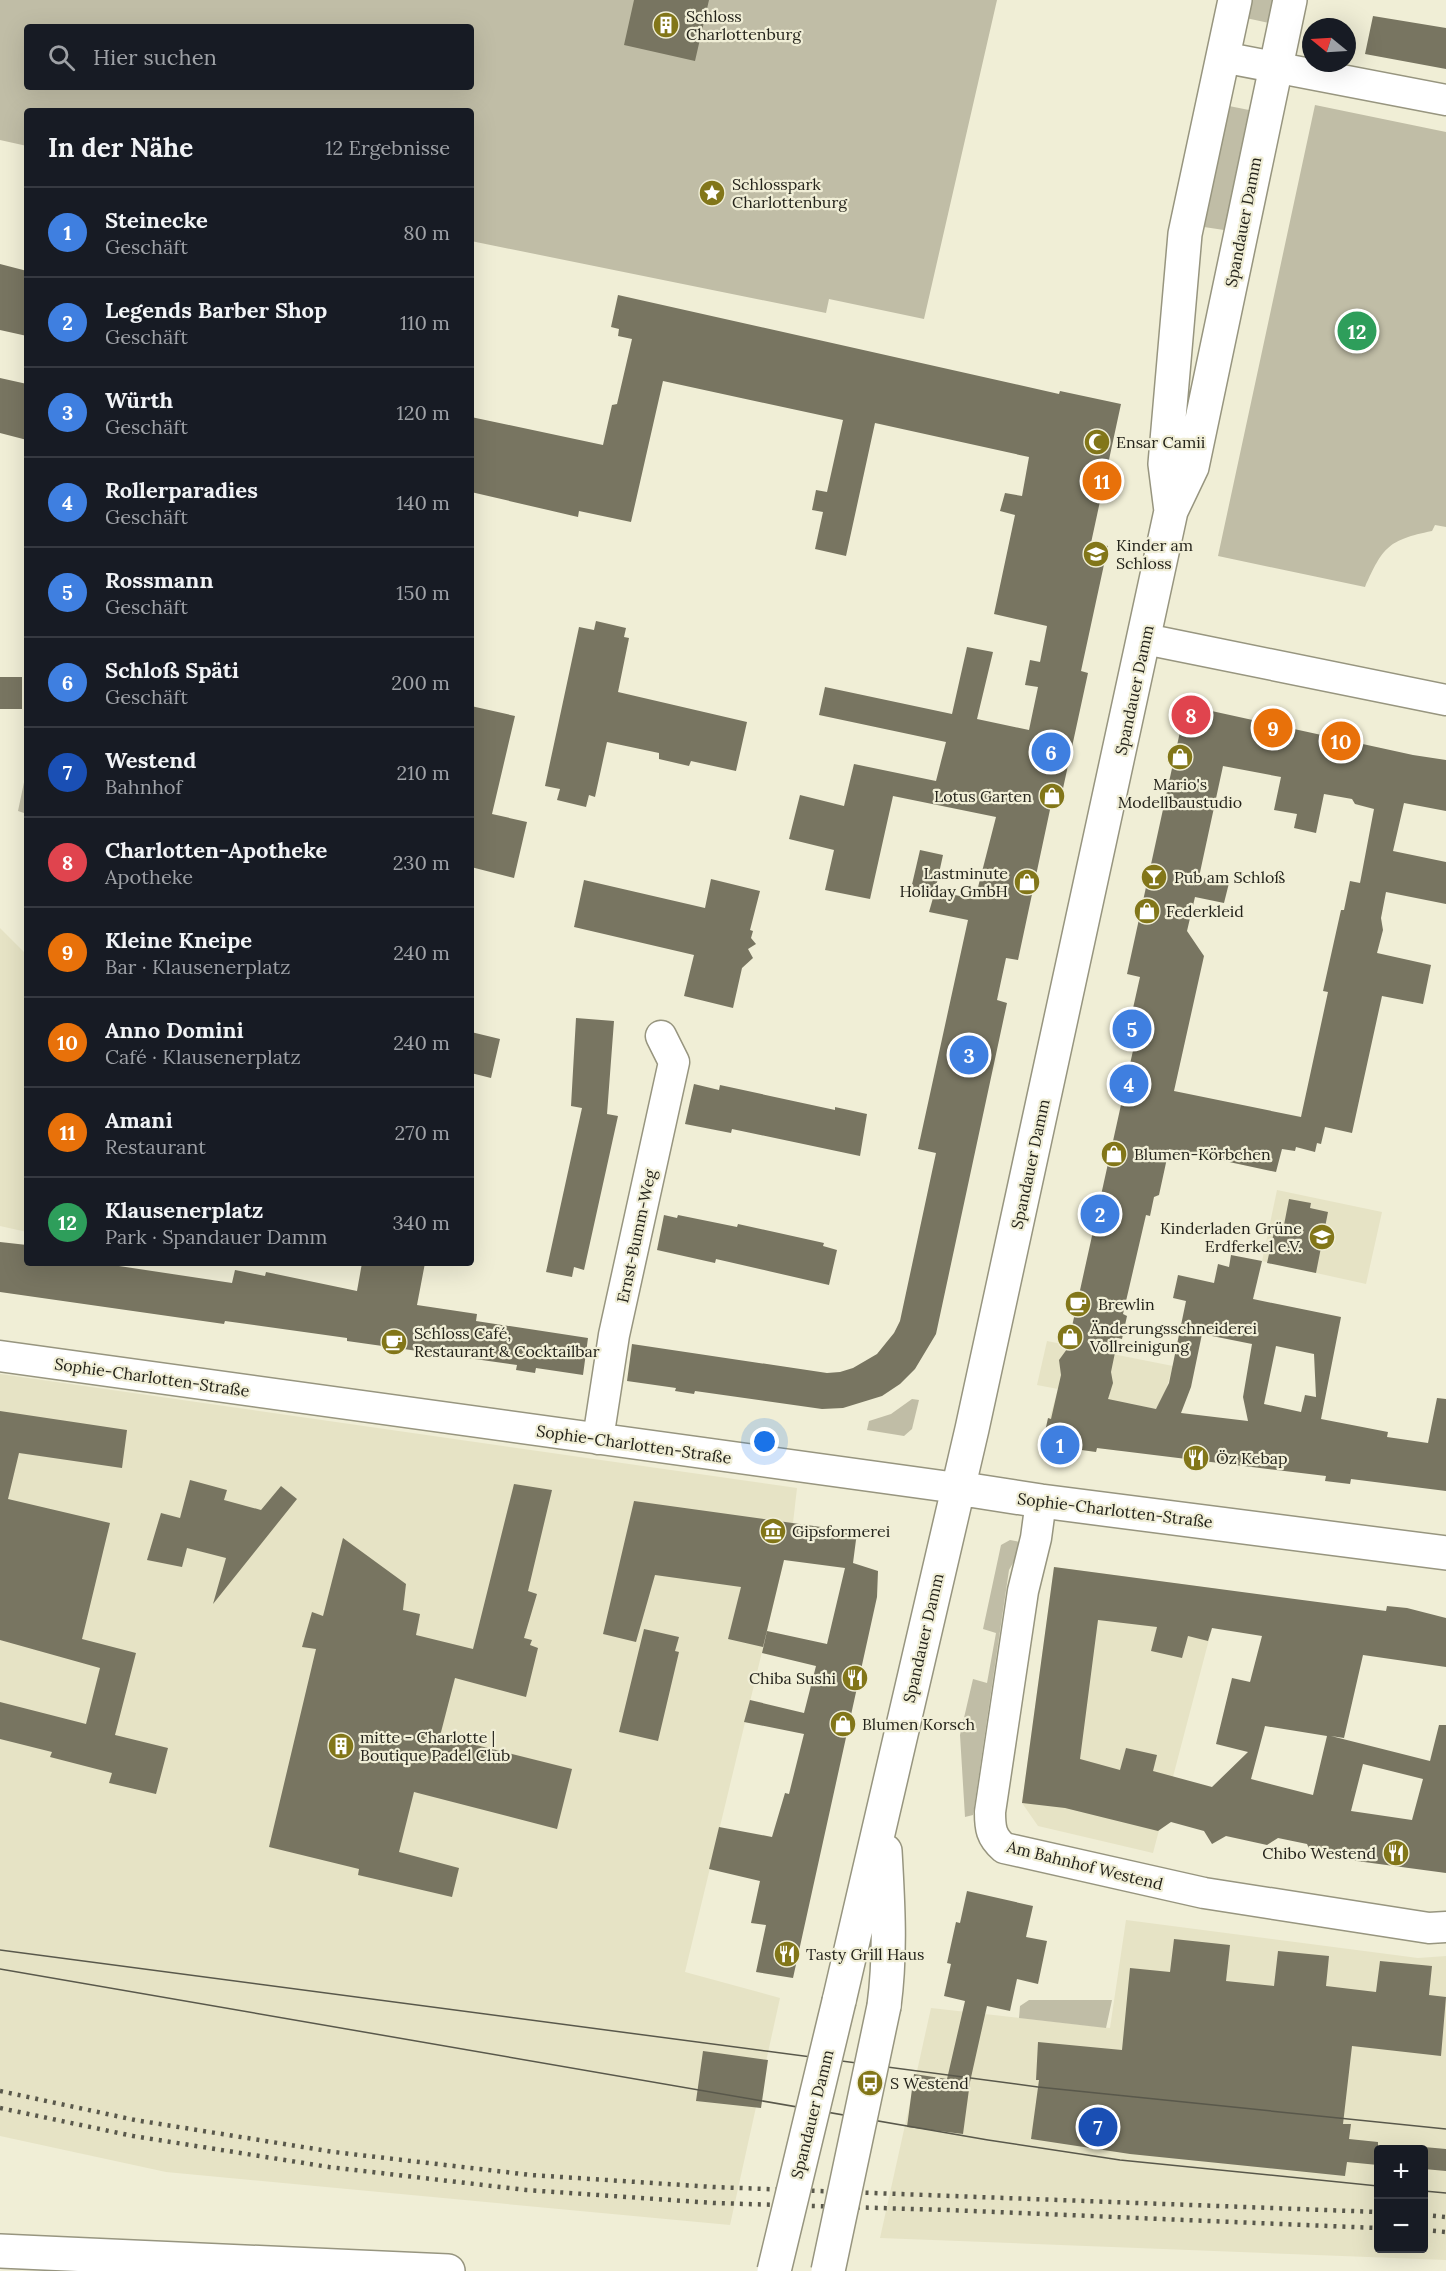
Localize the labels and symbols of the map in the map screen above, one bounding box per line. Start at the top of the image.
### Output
place label: Schloss Charlottenburg [686,6,802,44]
building icon: Schloss Charlottenburg [651,10,681,40]
north arrow [1302,18,1356,72]
street label: Spandauer Damm [1221,155,1265,289]
place label: Schlosspark Charlottenburg [732,174,848,212]
place icon: Schlosspark Charlottenburg [697,178,727,208]
pin: 12 [1338,308,1376,354]
mosque icon: Ensar Camii [1082,427,1112,457]
place label: Ensar Camii [1116,432,1205,452]
pin: 11 [1082,458,1122,504]
place label: Kinder am Schloss [1116,535,1193,573]
school or university icon: Kinder am Schloss [1081,539,1111,569]
street label: Spandauer Damm [1110,623,1158,757]
pin: 8 [1172,692,1210,738]
pin: 9 [1254,706,1292,750]
pin: 10 [1322,718,1360,764]
pin: 6 [1032,730,1070,774]
shop icon: Mario's Modellbaustudio [1165,742,1195,772]
place label: Mario's Modellbaustudio [1118,774,1242,812]
shop icon: Lotus Garten [1037,781,1067,811]
place label: Lotus Garten [934,786,1032,806]
bar icon: Pub am Schloß [1139,862,1169,892]
place label: Lastminute Holiday GmbH [899,863,1008,901]
shop icon: Lastminute Holiday GmbH [1012,867,1042,897]
place label: Pub am Schloß [1174,867,1285,887]
shop icon: Federkleid [1132,896,1162,926]
place label: Federkleid [1166,901,1244,921]
pin: 5 [1112,1006,1152,1052]
pin: 3 [950,1032,988,1078]
pin: 4 [1110,1062,1148,1106]
street label: Spandauer Damm [1006,1097,1054,1231]
shop icon: Blumen-Körbchen [1099,1139,1129,1169]
place label: Blumen-Körbchen [1134,1144,1271,1164]
street label: Ernst-Bumm-Weg [612,1166,660,1305]
pin: 2 [1080,1192,1120,1236]
place label: Kinderladen Grüne Erdferkel e.V. [1160,1218,1302,1256]
school or university icon: Kinderladen Grüne Erdferkel e.V. [1307,1222,1337,1252]
cafe icon: Brewlin [1063,1289,1093,1319]
place label: Brewlin [1098,1294,1155,1314]
place label: Änderungsschneiderei Vollreinigung [1089,1318,1257,1356]
shop icon: Änderungsschneiderei Vollreinigung [1055,1322,1085,1352]
place label: Schloss Café, Restaurant & Cocktailbar [414,1323,600,1361]
cafe icon: Schloss Café, Restaurant & Cocktailbar [379,1327,409,1357]
street label: Sophie-Charlotten-Straße [53,1353,251,1401]
street label: Sophie-Charlotten-Straße [535,1420,733,1468]
pin: 1 [1040,1422,1080,1468]
your location [750,1427,779,1456]
restaurant icon: Öz Kebap [1181,1443,1211,1473]
place label: Öz Kebap [1216,1448,1288,1468]
street label: Sophie-Charlotten-Straße [1016,1488,1214,1532]
museum icon: Gipsformerei [758,1516,788,1546]
place label: Gipsformerei [792,1521,890,1541]
street label: Spandauer Damm [898,1571,948,1705]
restaurant icon: Chiba Sushi [840,1663,870,1693]
place label: Chiba Sushi [749,1668,836,1688]
shop icon: Blumen Korsch [828,1709,858,1739]
place label: Blumen Korsch [862,1714,976,1734]
place label: mitte - Charlotte | Boutique Padel Club [360,1727,510,1765]
building icon: mitte - Charlotte | Boutique Padel Club [326,1731,356,1761]
street label: Am Bahnhof Westend [1004,1836,1165,1894]
restaurant icon: Chibo Westend [1381,1838,1411,1868]
place label: Chibo Westend [1262,1843,1376,1863]
restaurant icon: Tasty Grill Haus [772,1939,802,1969]
place label: Tasty Grill Haus [806,1944,924,1964]
street label: Spandauer Damm [786,2047,838,2181]
bus stop icon: S Westend [855,2068,885,2098]
place label: S Westend [890,2073,969,2093]
pin: 7 [1078,2104,1118,2150]

